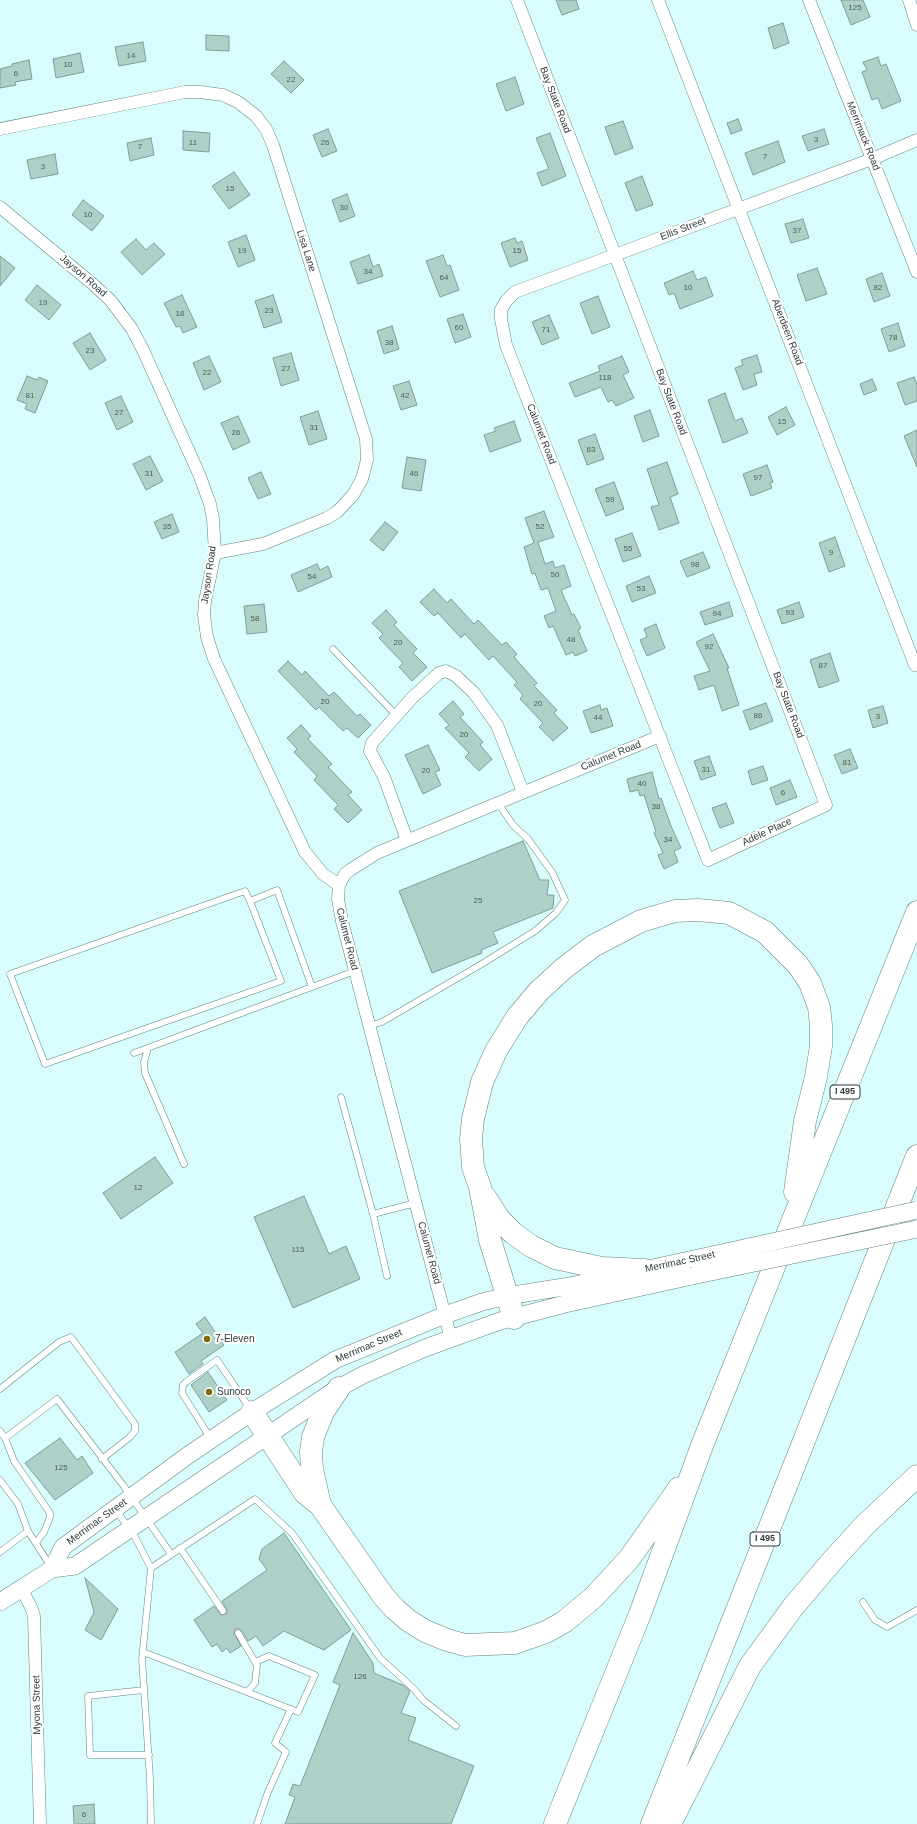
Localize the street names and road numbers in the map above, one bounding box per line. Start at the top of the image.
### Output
street label: Bay State Road [537,65,573,135]
street label: Merrimack Road [844,100,882,172]
street label: Ellis Street [659,215,707,243]
street label: Lisa Lane [294,229,318,273]
street label: Jayson Road [57,252,109,300]
street label: Aberdeen Road [769,297,805,367]
street label: Bay State Road [653,367,689,437]
street label: Calumet Road [524,402,558,466]
street label: Jayson Road [199,545,219,605]
street label: Bay State Road [770,670,806,740]
street label: Calumet Road [579,738,643,774]
street label: Adele Place [740,815,794,849]
street label: Calumet Road [333,907,361,971]
road number: I 495 [830,1085,860,1099]
street label: Calumet Road [415,1221,443,1285]
street label: Merrimac Street [644,1249,716,1275]
street label: Merrimac Street [334,1327,404,1365]
street label: Merrimac Street [65,1496,129,1548]
road number: I 495 [750,1532,780,1546]
street label: Myona Street [30,1675,44,1735]

